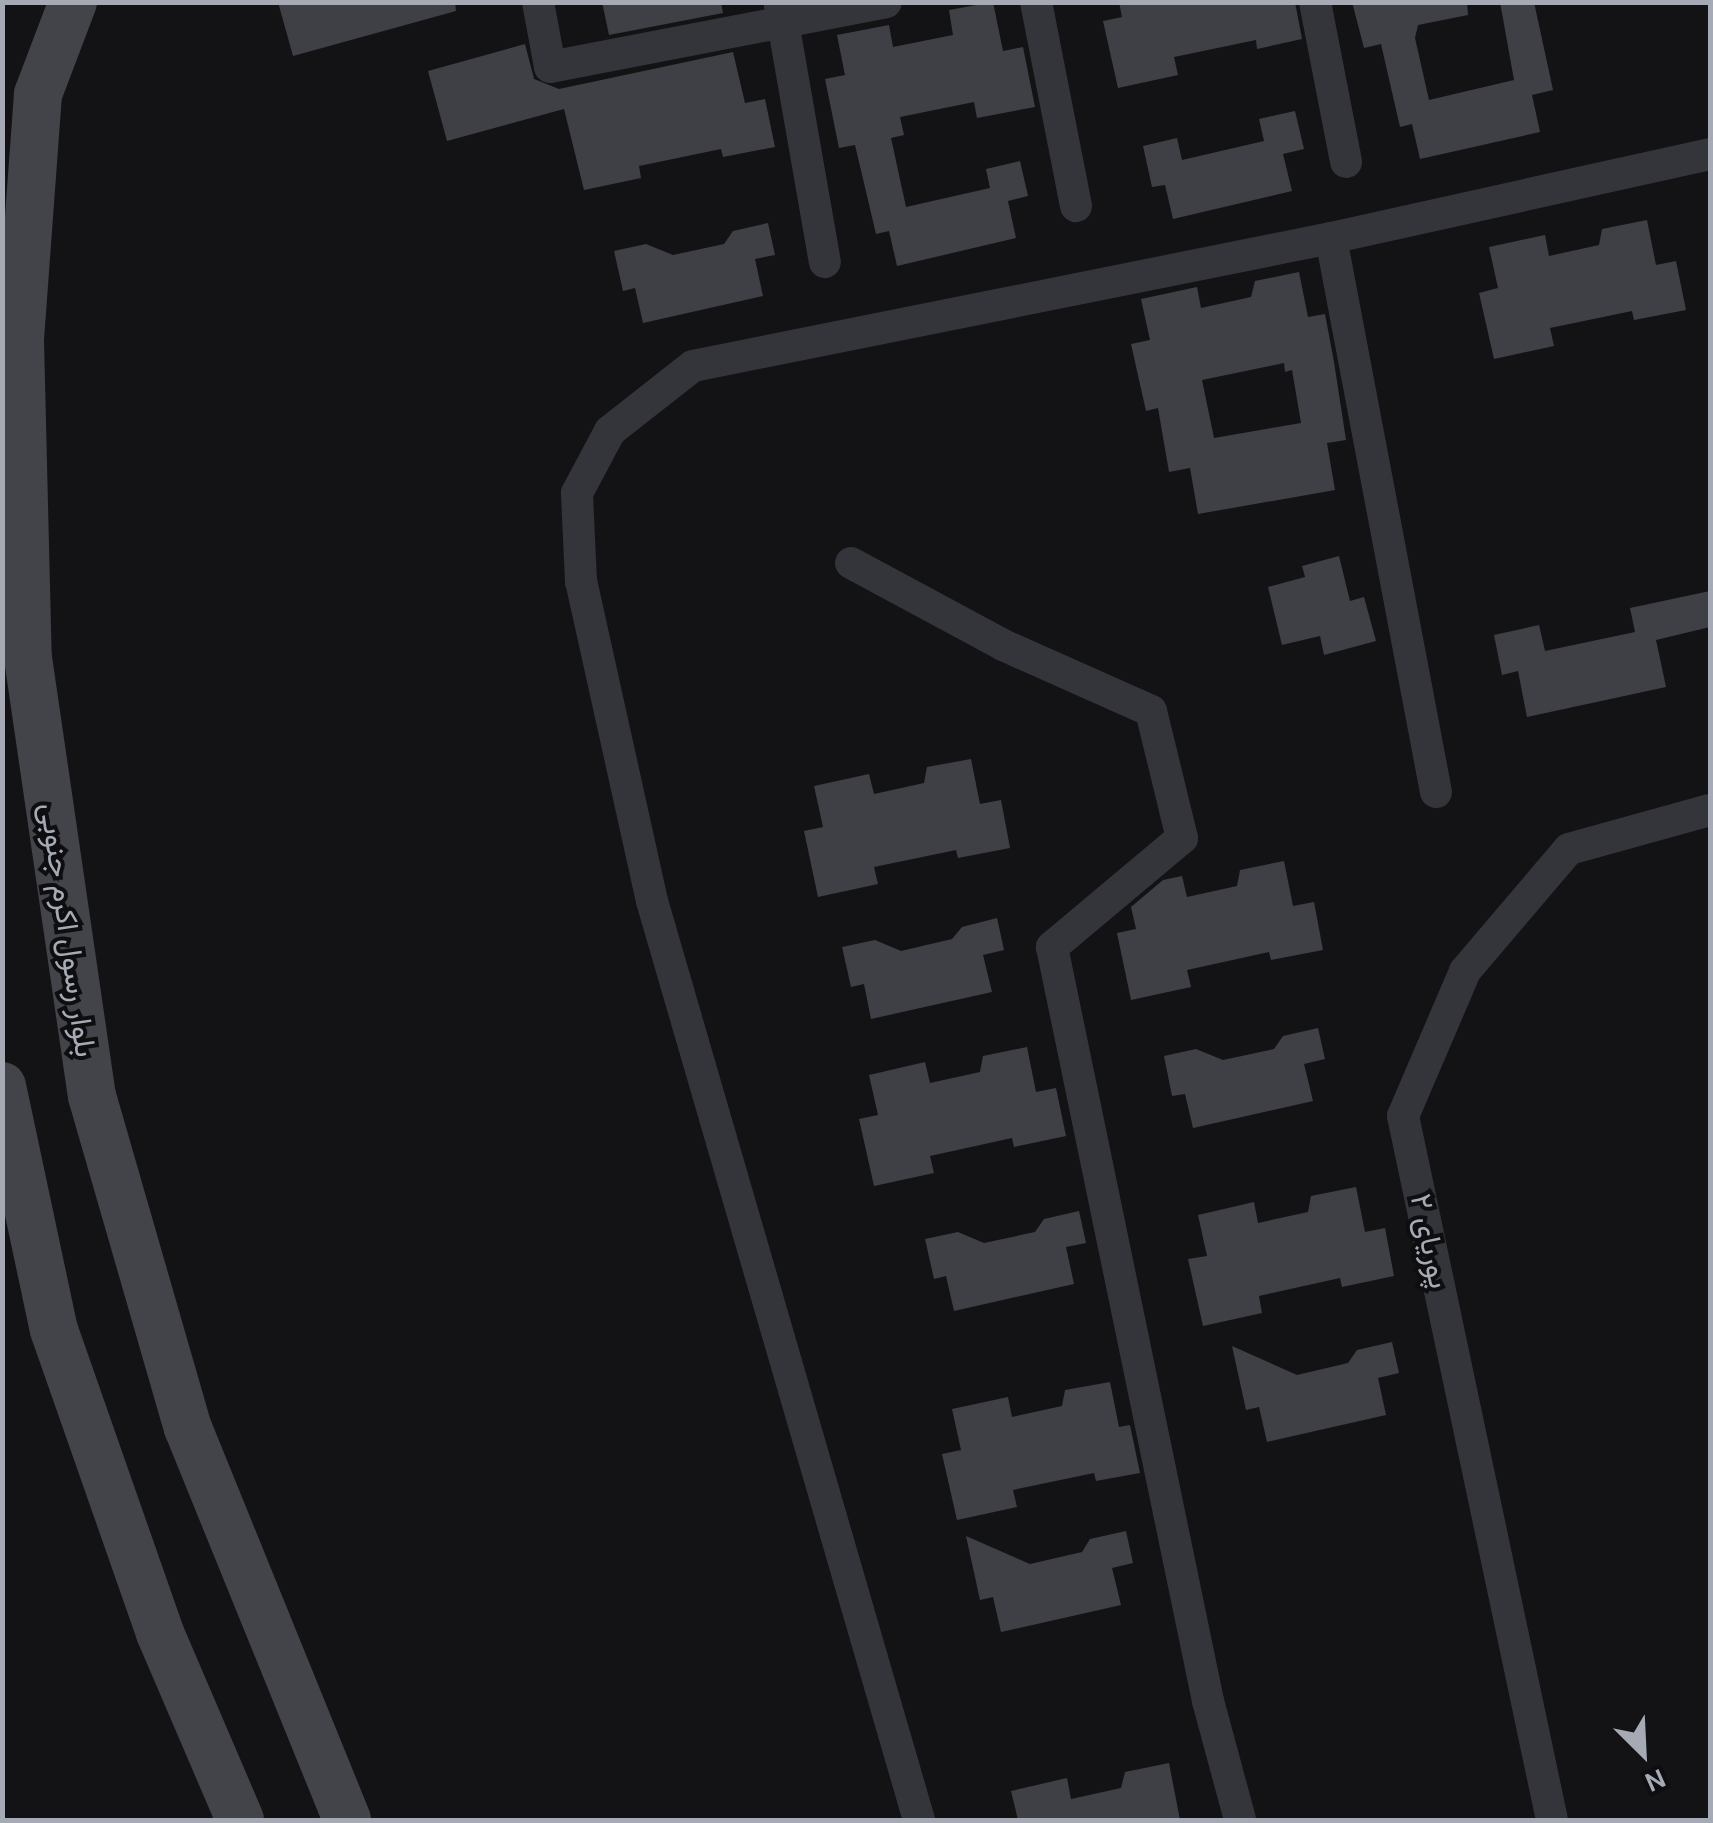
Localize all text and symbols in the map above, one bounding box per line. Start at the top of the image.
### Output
street label: بلوار رسول اکرم جنوبی [32,801,104,1059]
street label: پوریای ۲ [1402,1190,1458,1292]
north arrow [1593,1703,1693,1803]
text: N [1640,1762,1671,1800]

